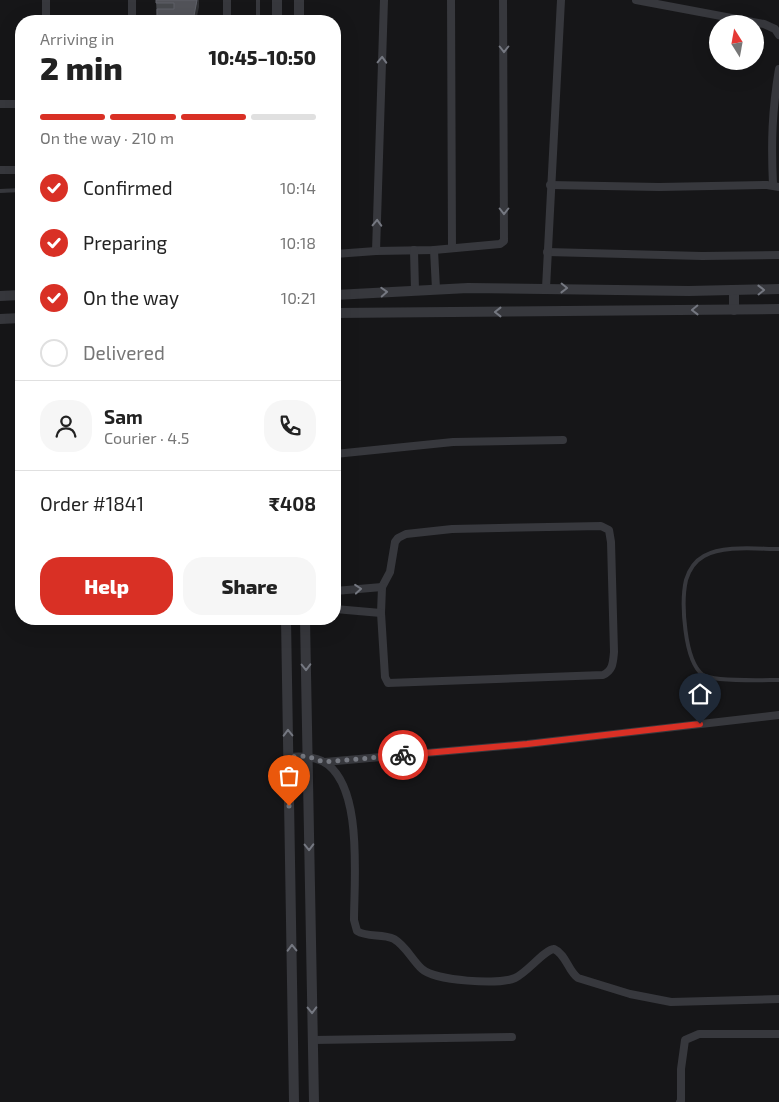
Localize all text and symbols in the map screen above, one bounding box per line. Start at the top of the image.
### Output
north arrow [709,15,764,70]
map controls [709,15,764,70]
text: Arriving in [40,29,114,48]
one-way arrow [499,45,509,53]
text: 10:45–10:50 [208,46,316,69]
text: 2 min [40,48,123,86]
one-way arrow [377,56,387,64]
text: On the way · 210 m [40,128,174,147]
icon: check [40,174,68,202]
text: Confirmed [83,176,173,199]
text: 10:14 [280,178,316,197]
one-way arrow [499,208,509,215]
one-way arrow [372,218,382,226]
icon: check [40,229,68,257]
text: Preparing [83,231,167,254]
text: 10:18 [280,233,316,252]
one-way arrow [560,283,568,293]
icon: check [40,284,68,312]
one-way arrow [758,285,765,295]
text: On the way [83,286,179,309]
one-way arrow [380,287,388,298]
text: 10:21 [281,288,316,307]
one-way arrow [691,305,699,315]
one-way arrow [494,307,502,317]
text: Delivered [83,341,165,364]
button: person [40,400,92,452]
button: phone [264,400,316,452]
text: Sam [104,405,143,428]
text: Courier · 4.5 [104,428,189,447]
text: Order #1841 [40,492,144,515]
text: ₹408 [269,492,316,515]
button: Help [40,557,173,615]
button: Share [183,557,316,615]
one-way arrow [355,584,363,595]
one-way arrow [301,664,311,672]
pin [679,673,721,724]
icon: home [686,680,714,708]
one-way arrow [283,729,293,737]
courier [378,730,428,780]
icon: bike [389,741,417,769]
pin [268,755,310,806]
icon: bag [275,762,303,790]
one-way arrow [304,844,314,852]
one-way arrow [287,944,297,952]
one-way arrow [307,1006,317,1014]

